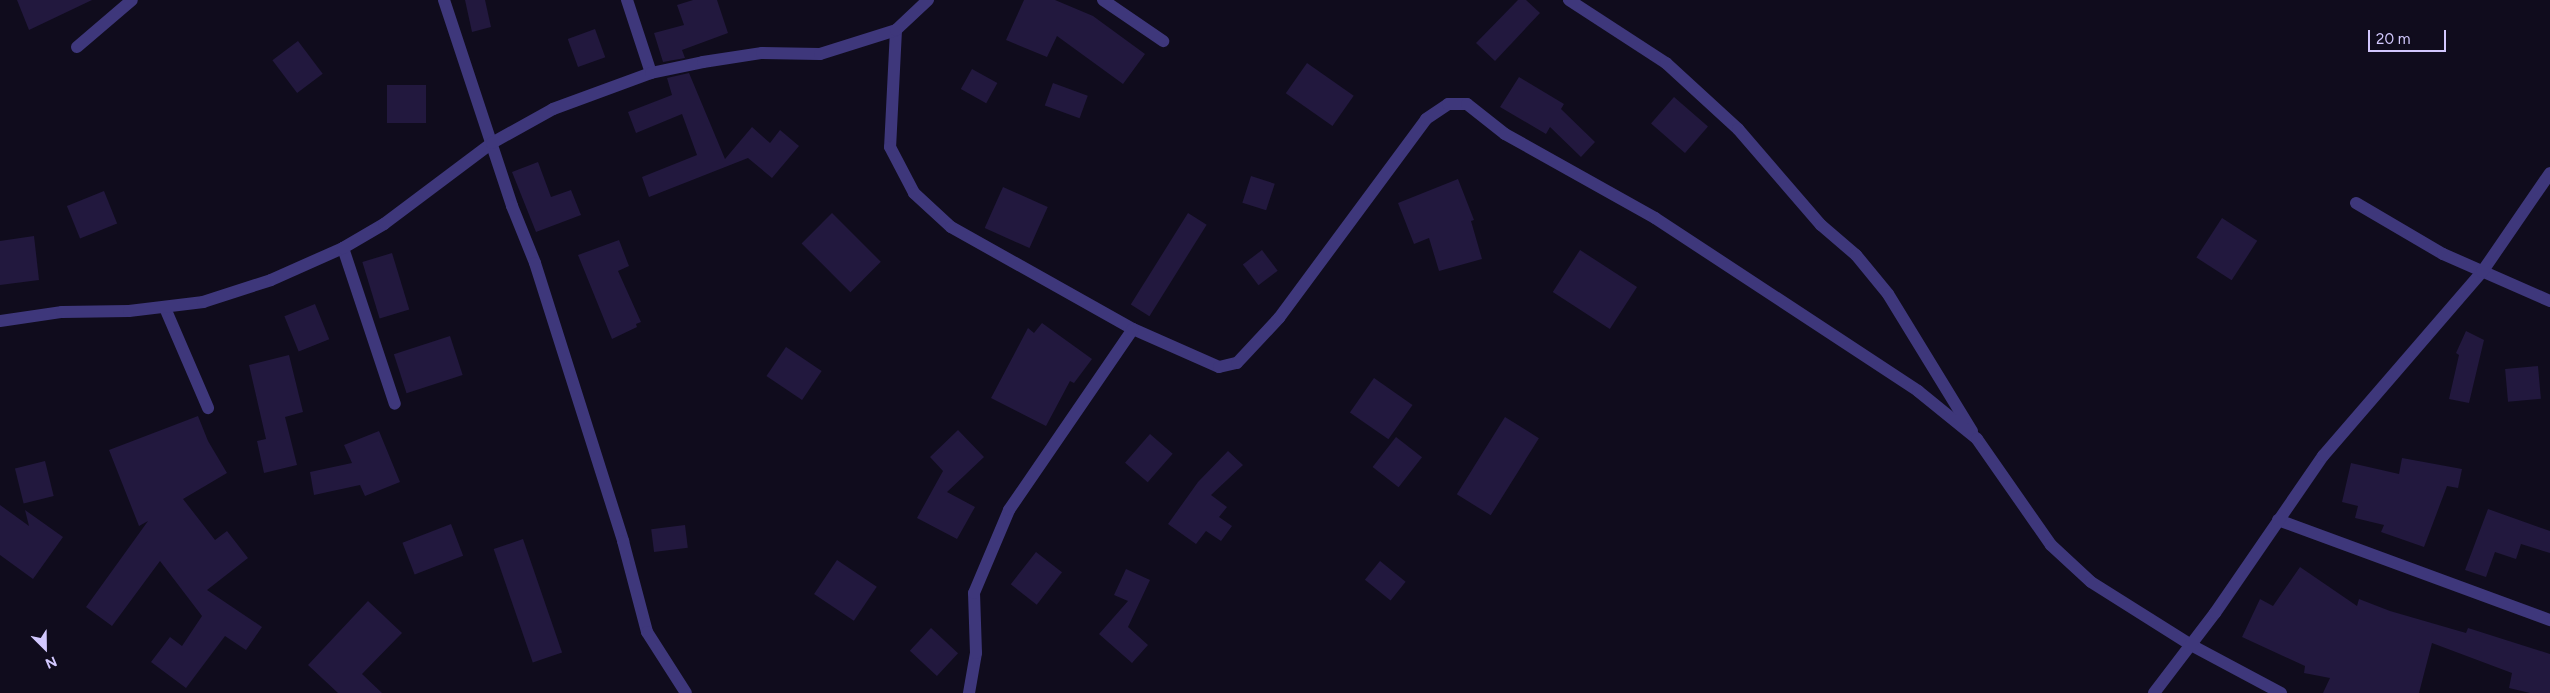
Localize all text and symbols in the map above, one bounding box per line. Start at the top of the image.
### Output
scale bar [2370,20,2448,52]
text: 20 m [2376,30,2410,48]
north arrow [20,623,70,673]
text: N [43,652,59,672]

